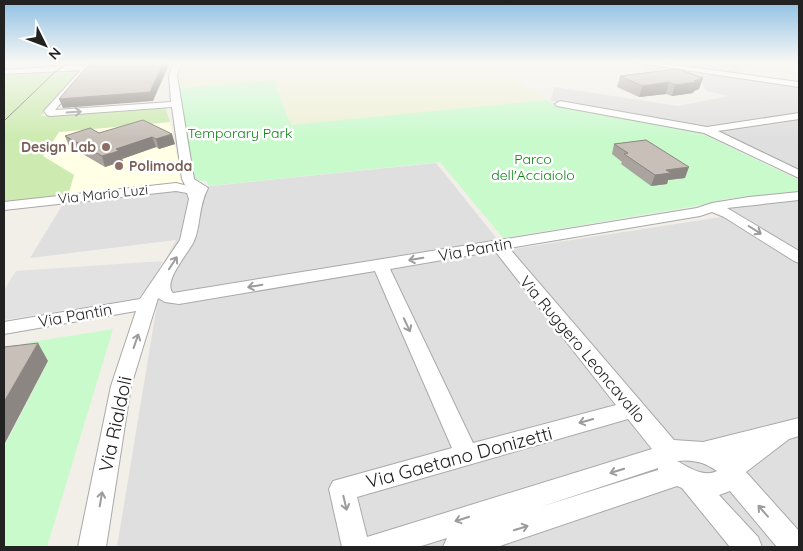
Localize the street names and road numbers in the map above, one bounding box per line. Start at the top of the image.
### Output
street label: Via Mario Luzi [57,180,149,208]
street label: Via Pantin [437,233,513,265]
street label: Via Ruggero Leoncavallo [516,272,650,426]
street label: Via Pantin [37,299,113,331]
street label: Via Rialdoli [93,374,137,474]
street label: Via Gaetano Donizetti [363,421,555,493]

